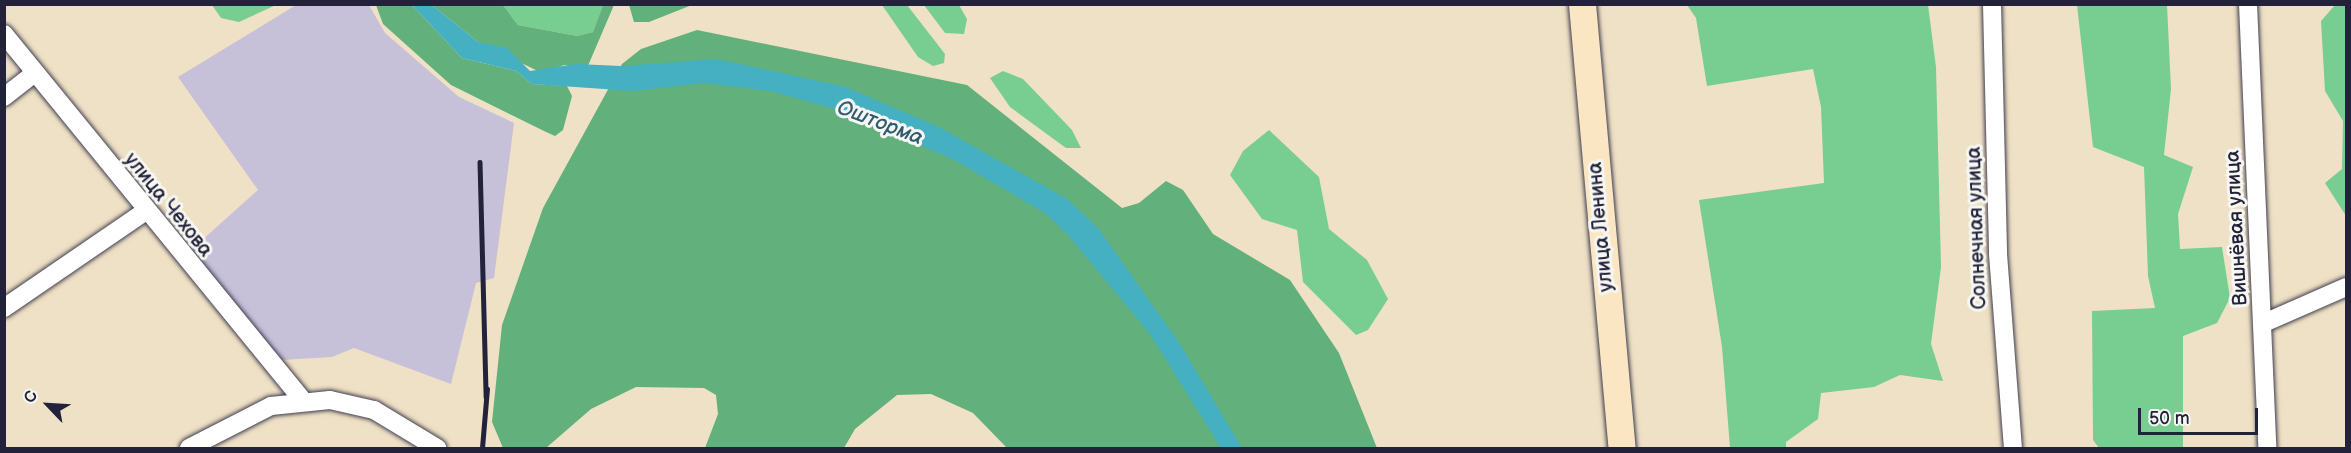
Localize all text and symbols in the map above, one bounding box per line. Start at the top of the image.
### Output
water label: Ошторма [833,95,927,151]
street label: Солнечная улица [1962,146,1992,310]
street label: улица Чехова [119,148,217,262]
street label: Вишнёвая улица [2221,150,2253,306]
street label: улица Ленина [1583,161,1619,293]
north arrow [18,375,78,435]
text: С [20,388,42,406]
scale bar [2141,396,2261,434]
text: 50 m [2149,408,2190,429]

